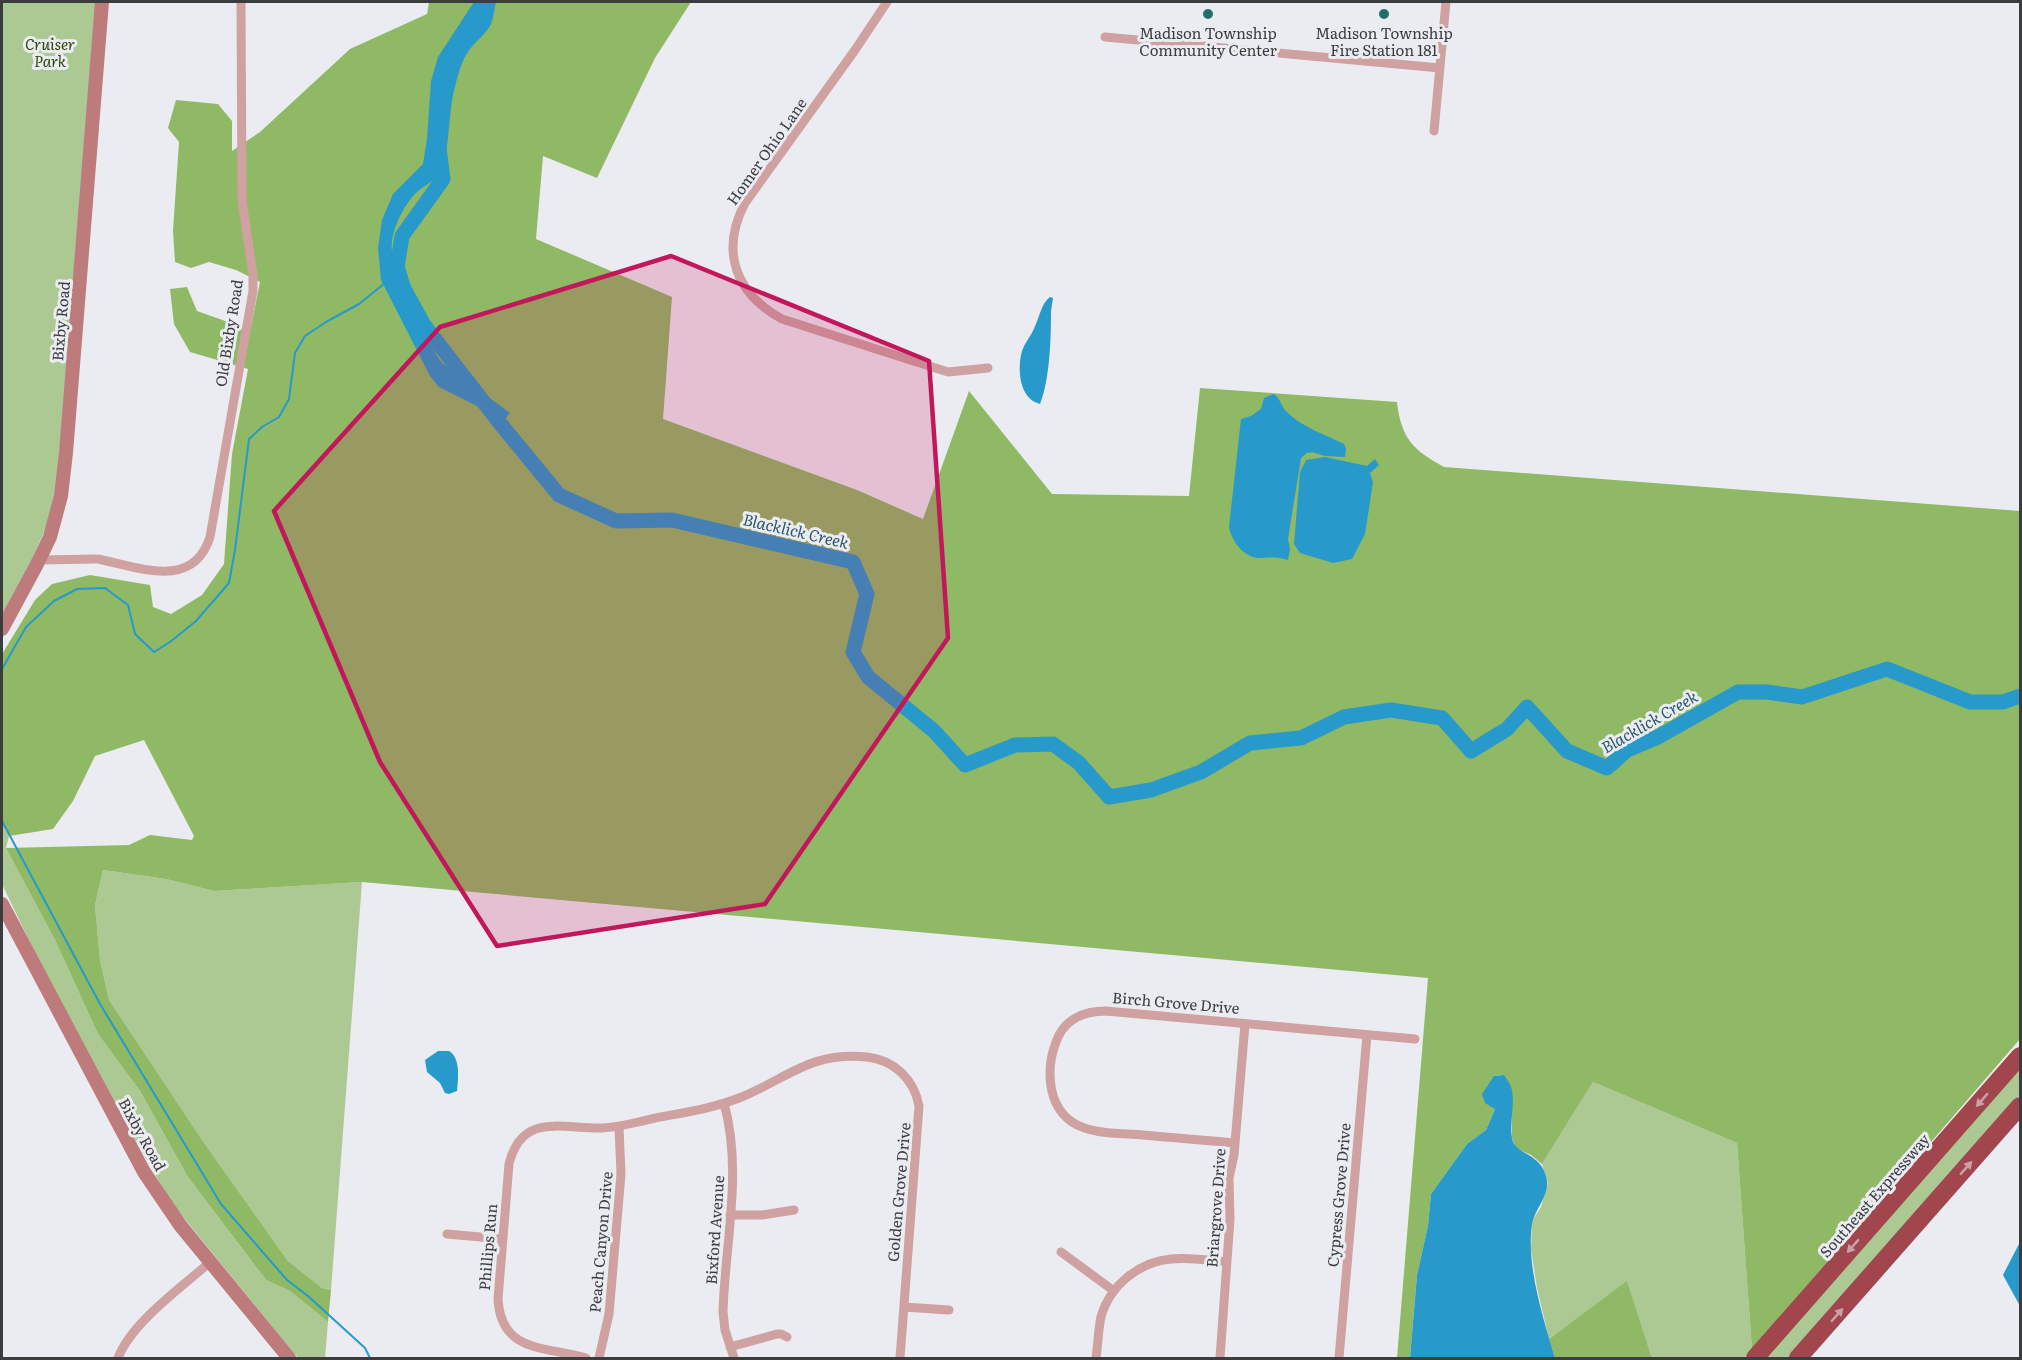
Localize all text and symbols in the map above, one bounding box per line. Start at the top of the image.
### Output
marker: Madison Township Community Center [1201,7,1215,21]
marker: Madison Township Fire Station 181 [1377,7,1391,21]
place label: Madison Township Community Center [1139,21,1277,61]
place label: Madison Township Fire Station 181 [1315,21,1453,61]
park label: Cruiser Park [25,32,75,72]
street label: Homer Ohio Lane [720,92,812,209]
street label: Old Bixby Road [208,278,248,388]
street label: Bixby Road [45,280,75,362]
water label: Blacklick Creek [741,506,851,554]
water label: Blacklick Creek [1596,684,1702,758]
street label: Birch Grove Drive [1111,985,1241,1019]
one-way arrow [1976,1092,1989,1107]
street label: Bixby Road [114,1093,172,1175]
street label: Golden Grove Drive [880,1121,916,1263]
street label: Cypress Grove Drive [1320,1122,1356,1268]
street label: Southeast Expressway [1814,1128,1935,1262]
street label: Briargrove Drive [1199,1147,1231,1268]
one-way arrow [1959,1161,1972,1176]
street label: Peach Canyon Drive [582,1170,618,1314]
street label: Bixford Avenue [699,1174,729,1285]
street label: Phillips Run [472,1202,502,1292]
one-way arrow [1846,1239,1860,1254]
one-way arrow [1830,1307,1844,1322]

